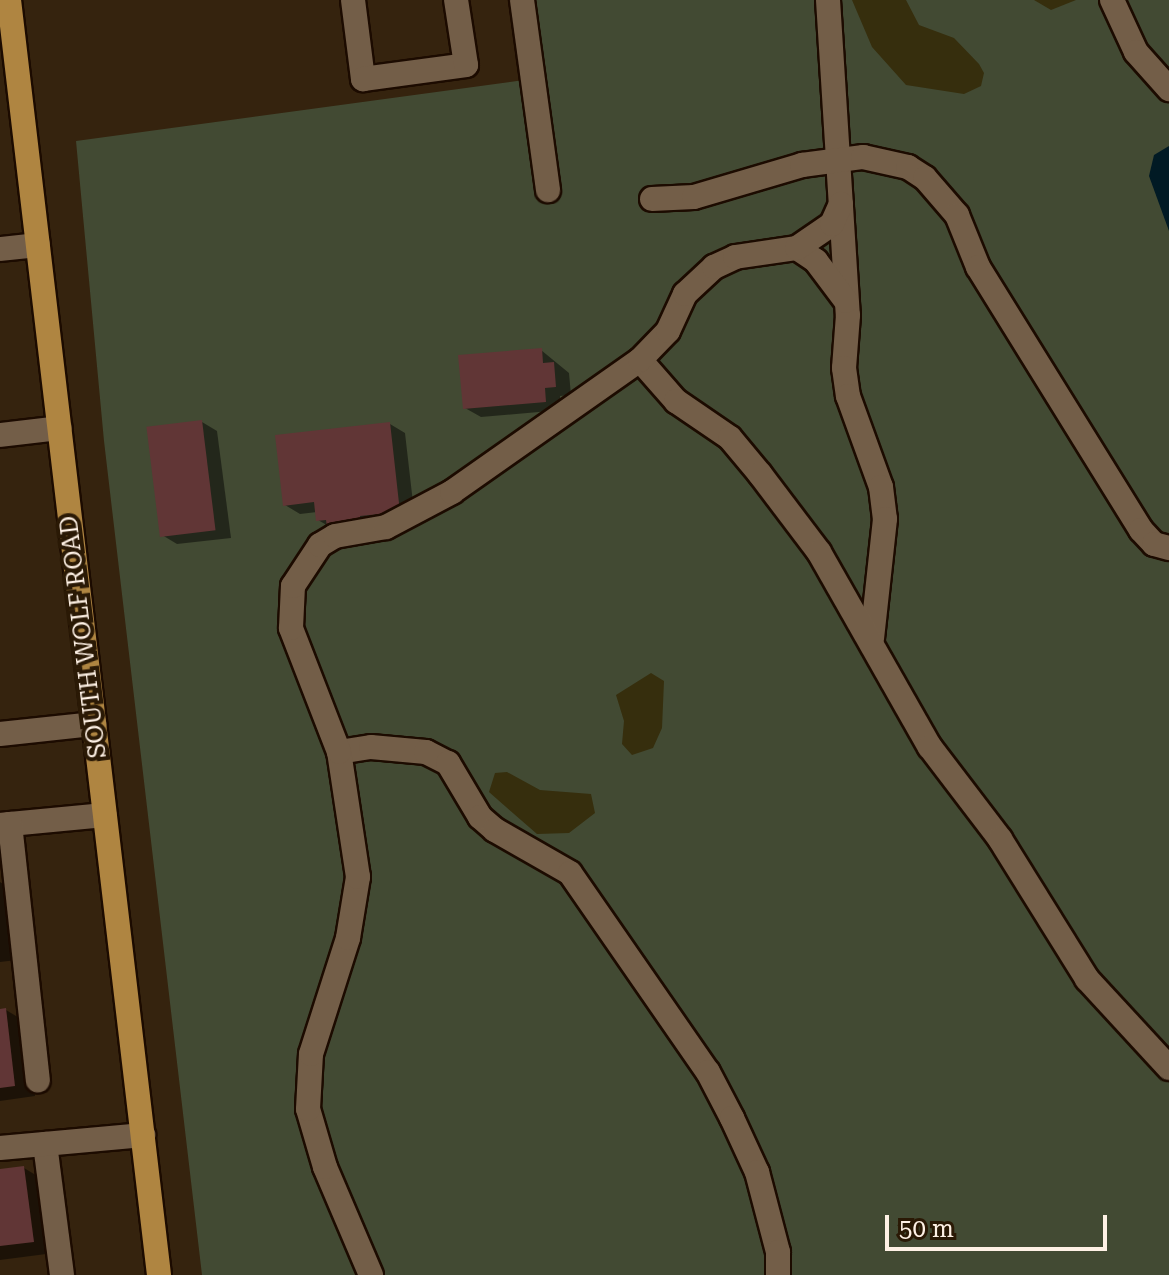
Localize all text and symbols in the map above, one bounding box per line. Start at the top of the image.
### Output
street label: SOUTH WOLF ROAD [55,514,113,760]
scale bar [889,1199,1111,1249]
text: 50 m [899,1215,954,1243]

